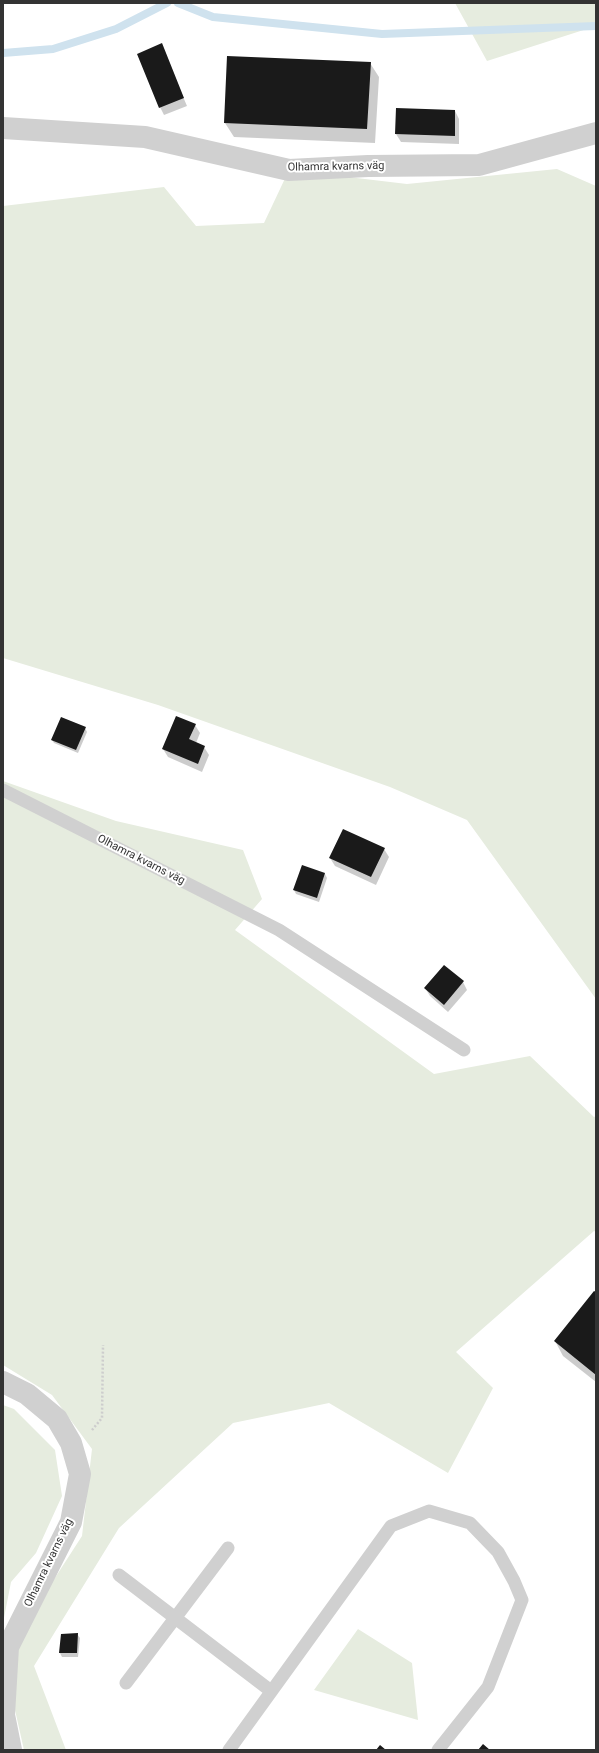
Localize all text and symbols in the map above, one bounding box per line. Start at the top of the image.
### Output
street label: Olhamra kvarns väg [288,160,384,174]
street label: Olhamra kvarns väg [95,832,187,888]
street label: Olhamra kvarns väg [22,1517,76,1609]

